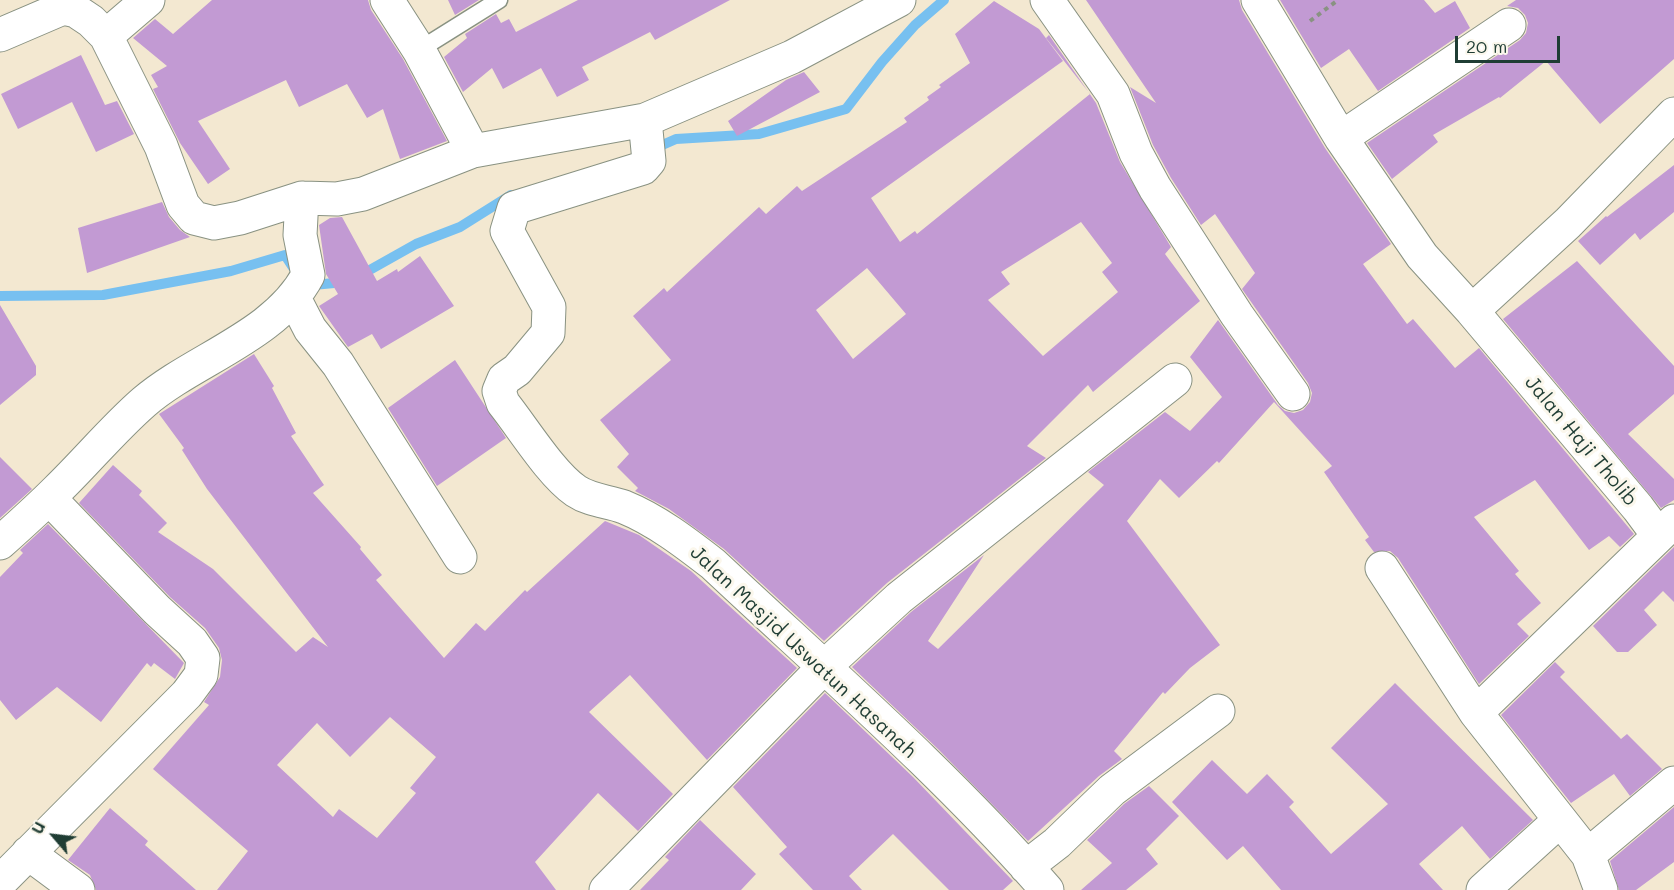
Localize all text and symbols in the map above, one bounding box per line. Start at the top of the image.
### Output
scale bar [1458,24,1563,62]
text: 20 m [1466,34,1507,58]
street label: Jalan Haji Tholib [1520,371,1642,511]
street label: Jalan Masjid Uswatun Hasanah [685,541,921,763]
north arrow [24,806,84,866]
text: U [26,817,50,837]

